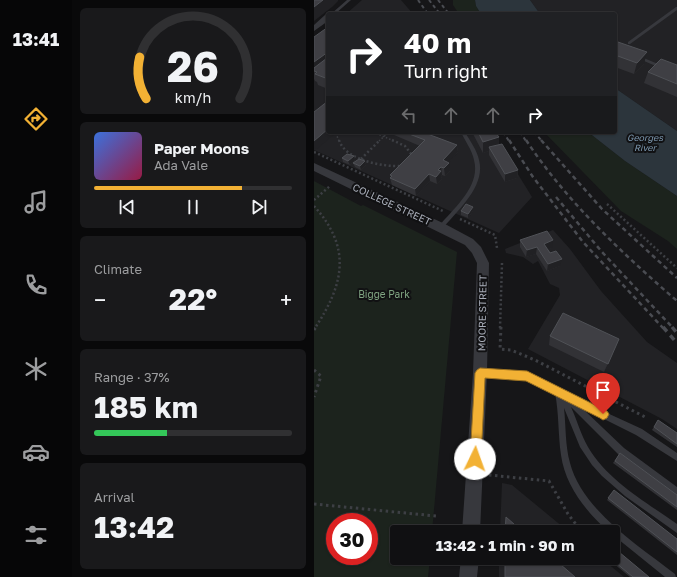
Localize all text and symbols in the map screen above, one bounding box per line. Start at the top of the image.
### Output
text: 40 m [404,26,471,59]
text: 13:41 [13,28,59,50]
icon: right [338,28,390,80]
text: 26 [167,41,219,91]
text: Turn right [404,60,488,82]
text: km/h [175,88,211,105]
icon: left [398,104,420,126]
icon: ahead [440,104,462,126]
icon: ahead [482,104,504,126]
icon: right [524,104,546,126]
icon: directions [22,105,50,133]
water label: Georges River [627,132,664,153]
text: Paper Moons [154,139,249,157]
text: Ada Vale [154,157,208,173]
street label: COLLEGE STREET [351,181,433,227]
icon: music [22,188,50,216]
icon: previous [116,196,138,218]
icon: pause [182,196,204,218]
icon: next [248,196,270,218]
text: Climate [94,261,142,277]
icon: phone [22,271,50,299]
street label: MOORE STREET [475,275,489,351]
text: 22° [169,281,217,317]
text: − [94,286,106,313]
text: + [280,286,292,313]
park label: Bigge Park [358,288,410,300]
icon: climate [22,355,50,383]
text: Range · 37% [94,369,169,385]
pin [586,373,620,414]
icon: arrive [592,379,614,401]
text: 185 km [94,389,198,425]
icon: car [22,438,50,466]
position arrow [454,438,496,480]
text: Arrival [94,489,135,505]
text: 13:42 [94,509,174,545]
speed limit sign: 30 [326,513,378,565]
icon: filters [22,521,50,549]
text: 13:42 · 1 min · 90 m [436,536,574,554]

